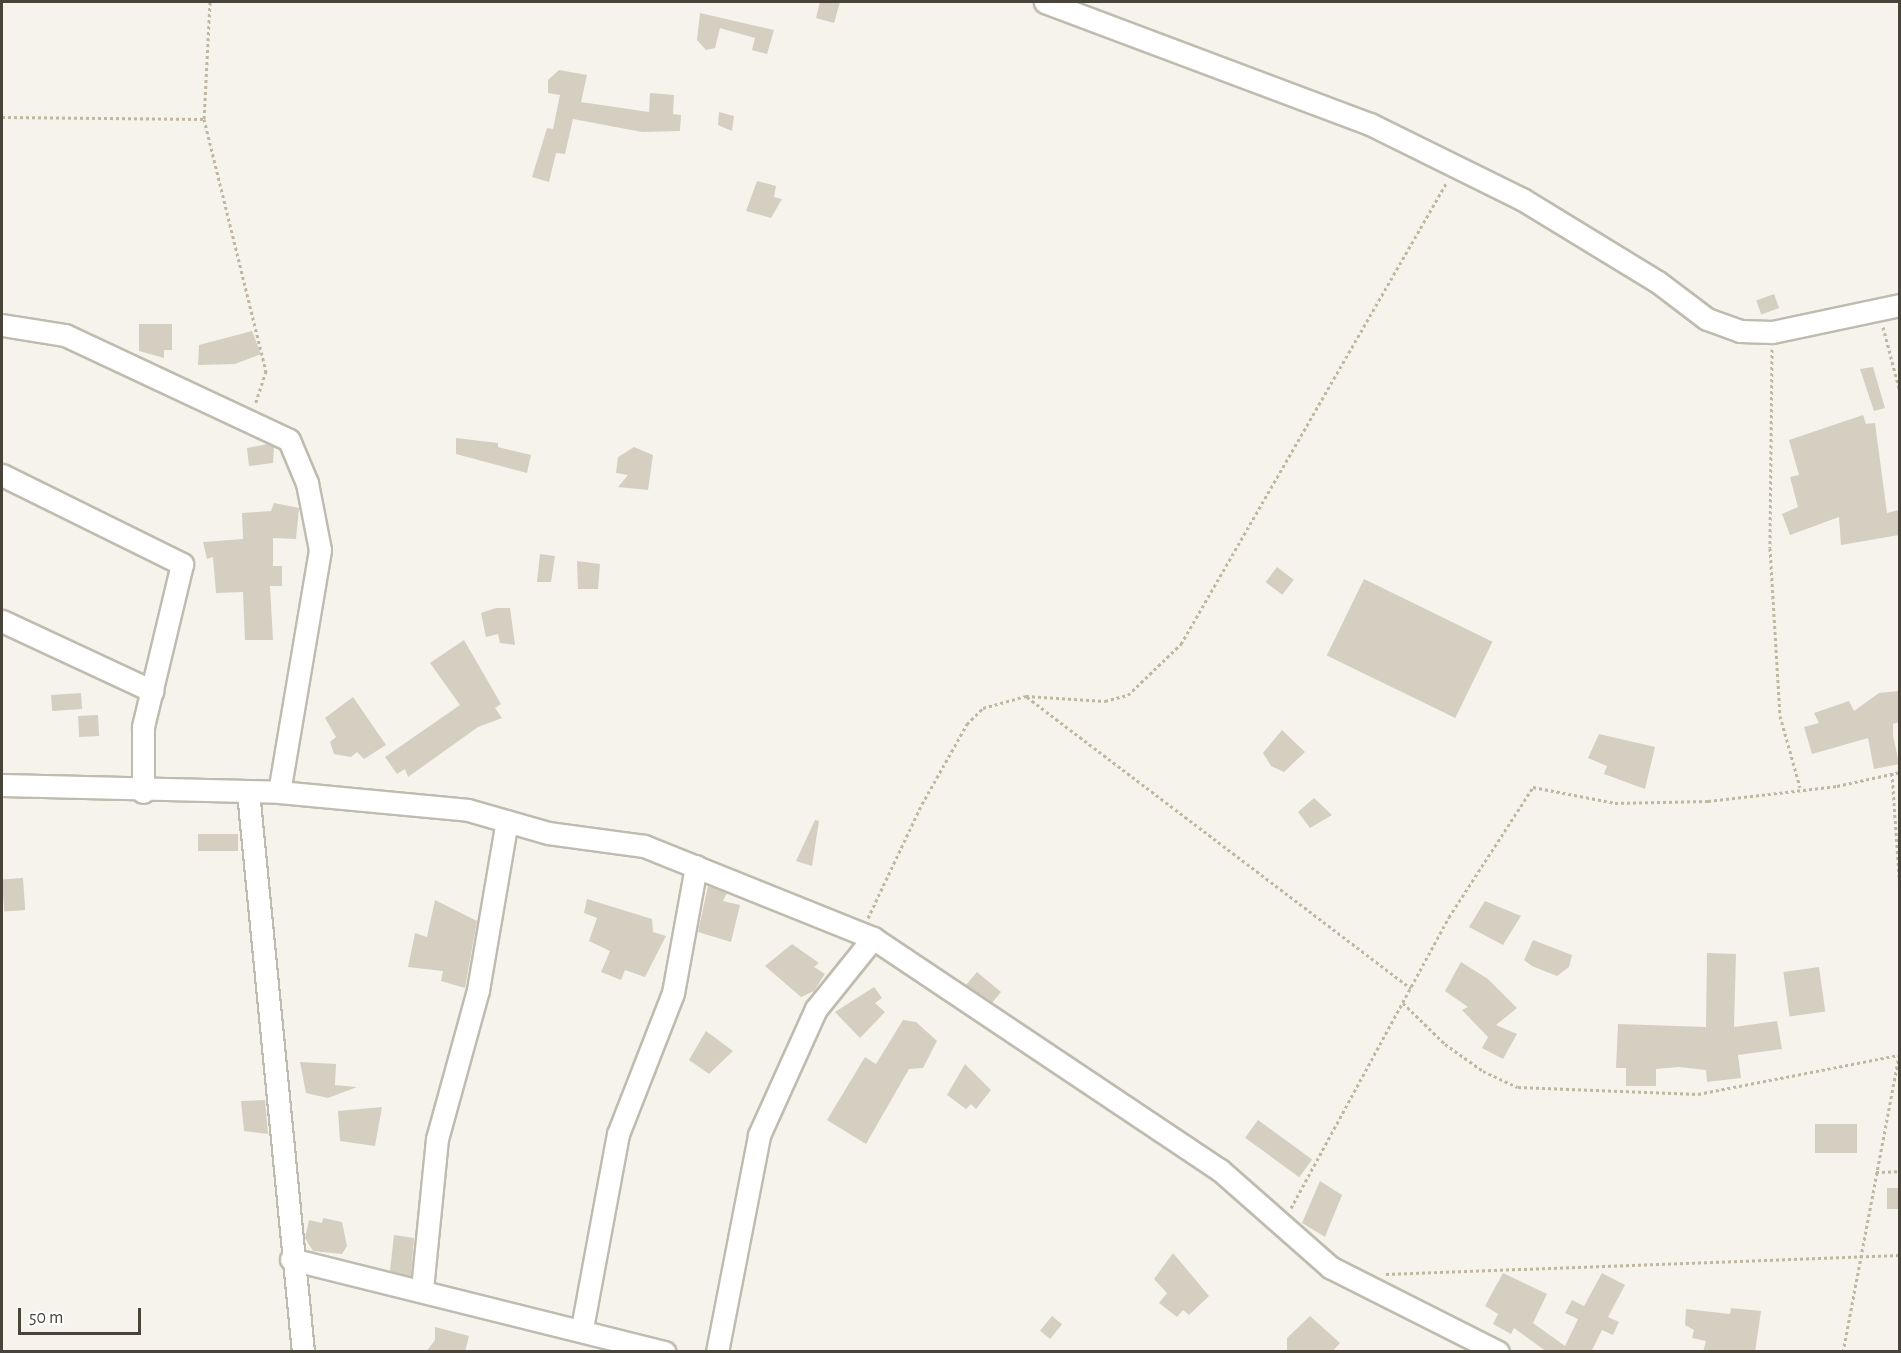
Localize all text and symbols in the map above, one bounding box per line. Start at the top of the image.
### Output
scale bar [21,1296,144,1334]
text: 50 m [29,1309,63,1327]

